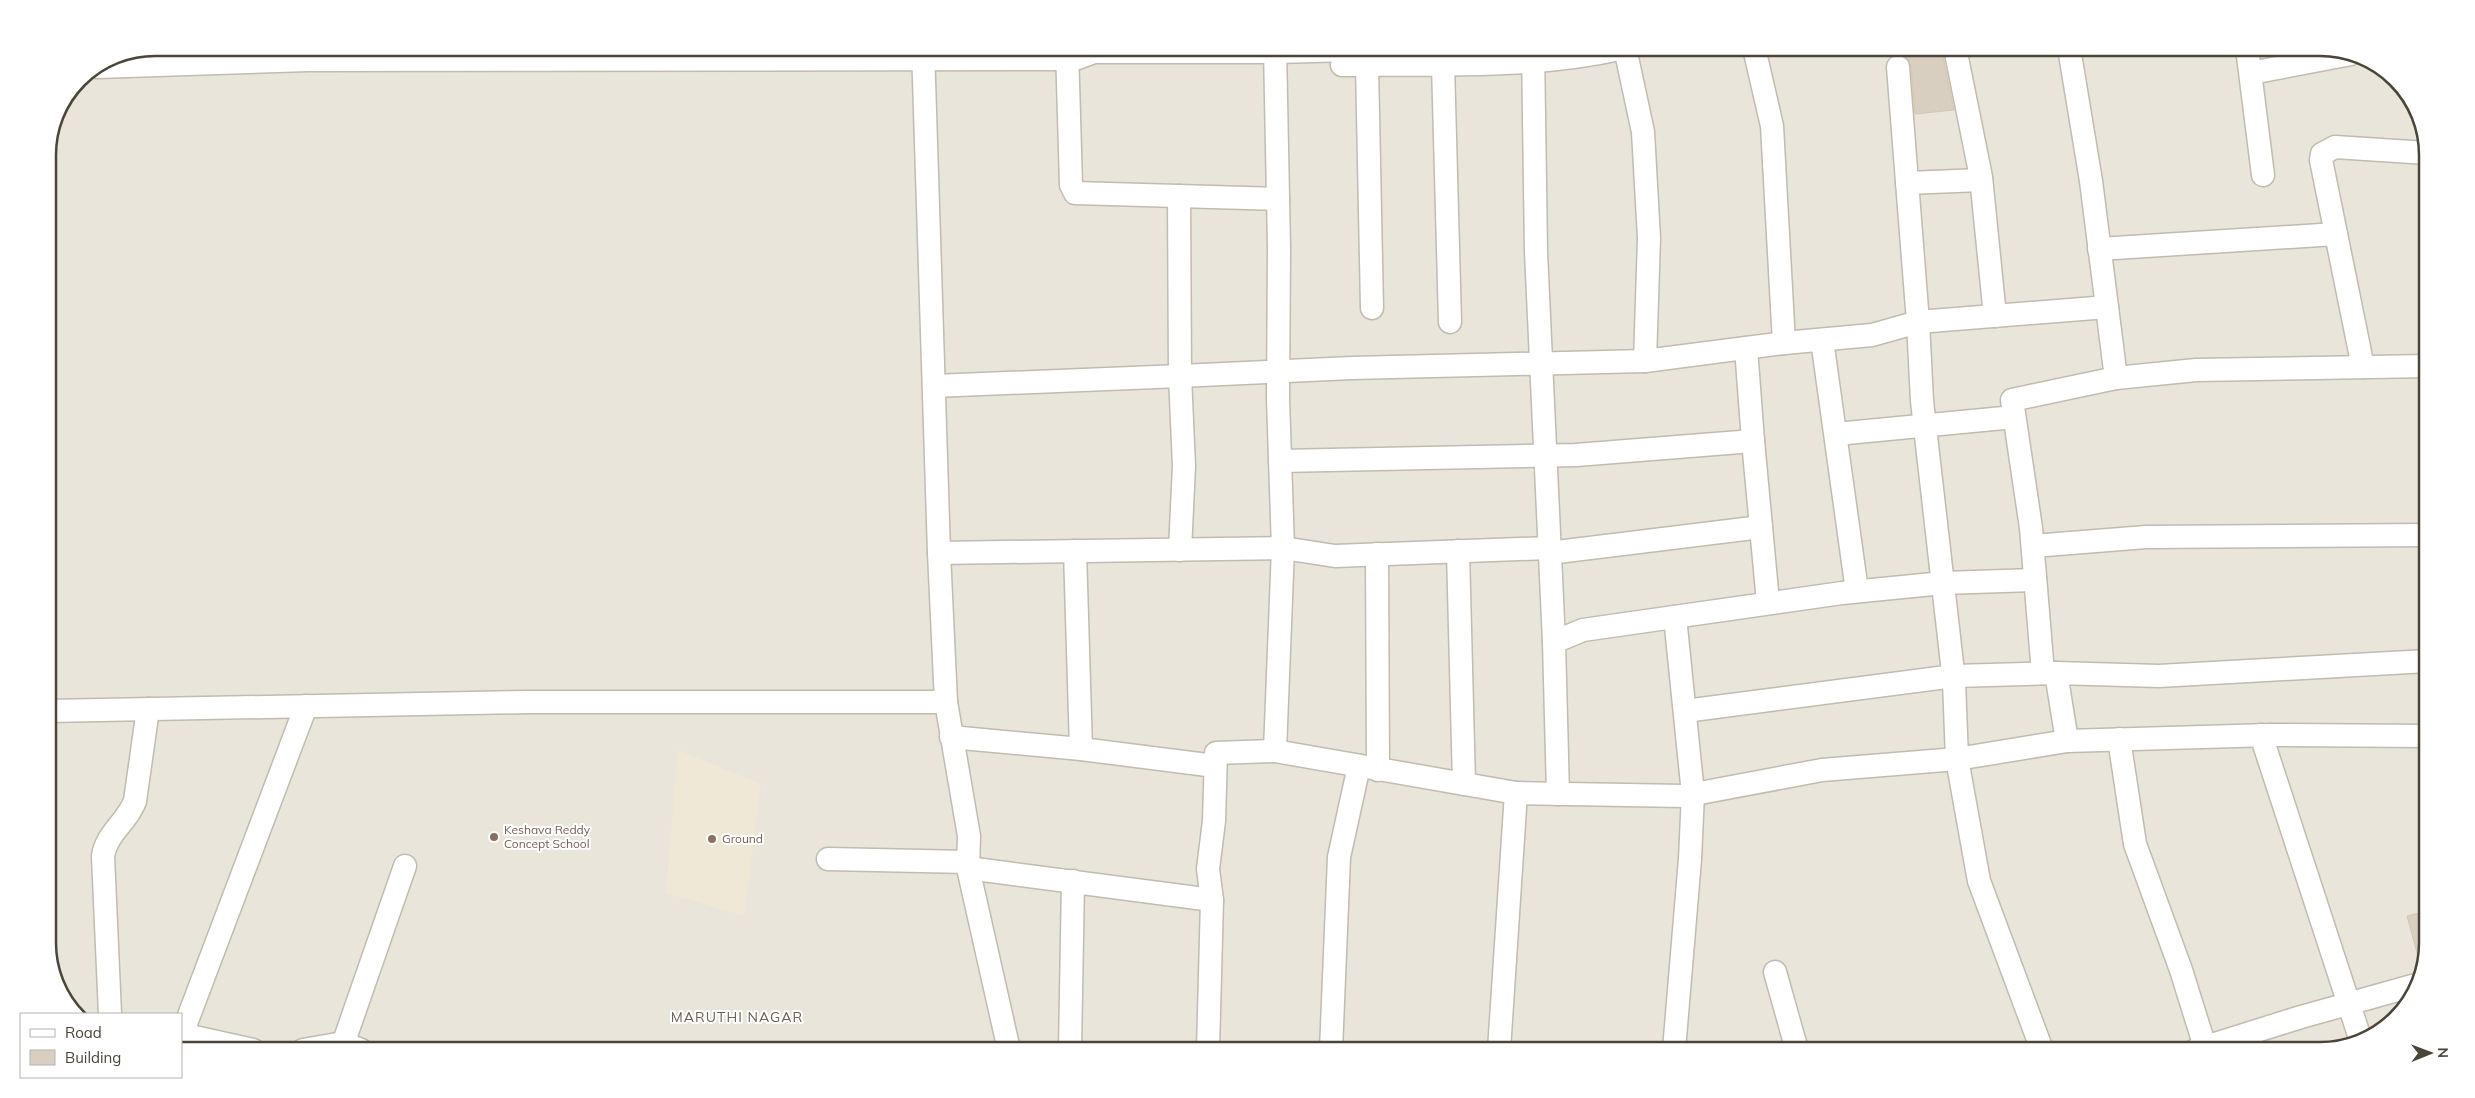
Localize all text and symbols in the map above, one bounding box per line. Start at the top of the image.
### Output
place label: Keshava Reddy Concept School [504,822,591,851]
marker: Keshava Reddy Concept School [488,831,500,843]
place label: Ground [722,831,763,846]
marker: Ground [706,833,718,845]
district label: MARUTHI NAGAR [671,1008,803,1026]
legend [20,1013,182,1078]
text: Road [65,1023,102,1042]
north arrow [2405,1028,2455,1078]
text: N [2434,1047,2452,1058]
text: Building [65,1048,121,1067]

